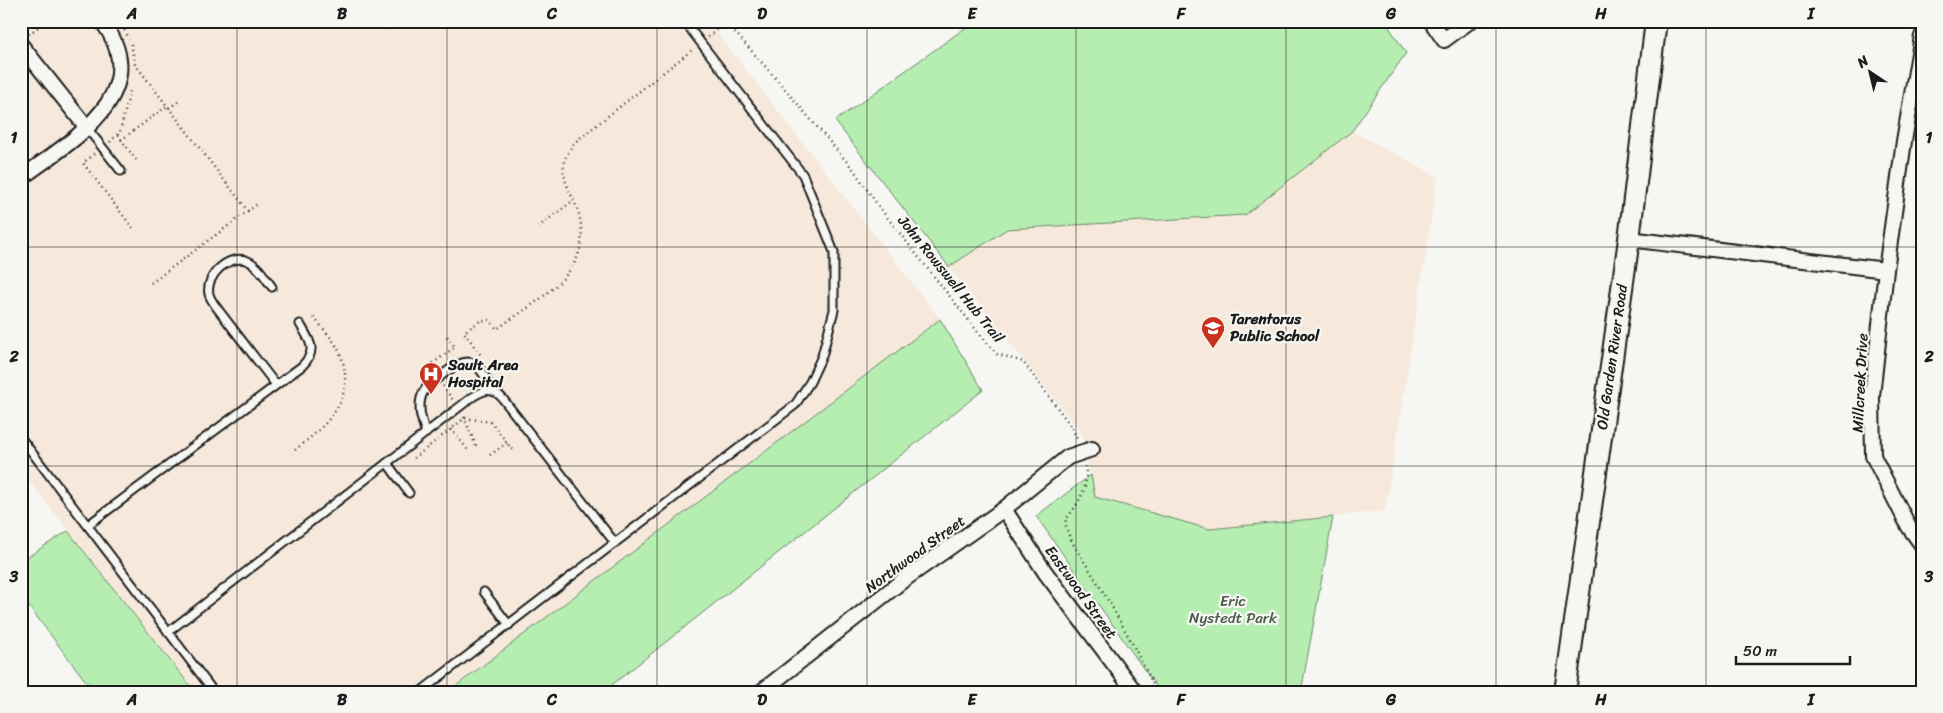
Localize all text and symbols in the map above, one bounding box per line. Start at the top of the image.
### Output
text: A [126,0,137,28]
text: B [337,0,348,28]
text: C [546,0,558,28]
text: D [757,0,767,28]
text: E [968,0,978,28]
text: F [1176,0,1187,28]
text: G [1385,0,1397,28]
text: H [1594,0,1607,28]
text: I [1807,0,1816,28]
north arrow [1846,48,1896,98]
text: N [1851,49,1874,75]
text: 1 [11,123,18,152]
text: 1 [1926,123,1933,152]
street label: John Rowswell Hub Trail [890,209,1011,349]
street label: Old Garden River Road [1589,282,1635,431]
place label: Tarentorus Public School [1230,306,1320,349]
school or university icon: Tarentorus Public School [1200,315,1226,349]
street label: Millcreek Drive [1844,332,1876,433]
text: 2 [8,342,19,371]
text: 2 [1923,342,1934,371]
place label: Sault Area Hospital [447,352,519,395]
hospital icon: Sault Area Hospital [418,361,444,395]
street label: Northwood Street [859,508,971,600]
street label: Eastwood Street [1038,540,1124,645]
text: 3 [9,562,19,591]
text: 3 [1924,562,1934,591]
park label: Eric Nystedt Park [1189,588,1278,631]
scale bar [1736,633,1849,665]
text: 50 m [1743,638,1778,664]
text: A [126,685,137,713]
text: B [337,685,348,713]
text: C [546,685,558,713]
text: D [757,685,767,713]
text: E [968,685,978,713]
text: F [1176,685,1187,713]
text: G [1385,685,1397,713]
text: H [1594,685,1607,713]
text: I [1807,685,1816,713]

